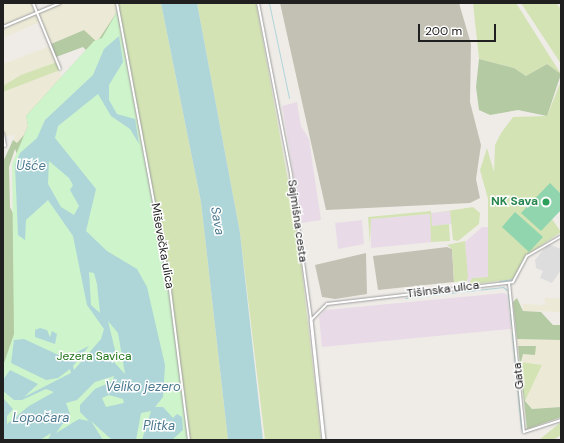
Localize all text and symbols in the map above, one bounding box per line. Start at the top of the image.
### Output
scale bar [420,16,498,42]
text: 200 m [425,23,462,39]
water label: Ušće [16,158,46,174]
street label: Sajmišna cesta [284,179,310,263]
place label: NK Sava [491,195,538,209]
marker: NK Sava [541,197,551,207]
street label: Miševečka ulica [147,202,177,290]
water label: Sava [207,206,227,236]
street label: Tišinska ulica [406,278,480,302]
park label: Jezera Savica [56,350,132,364]
street label: Gata [510,362,528,390]
water label: Veliko jezero [105,379,181,395]
water label: Lopočara [13,410,69,426]
water label: Plitka [143,418,175,434]

